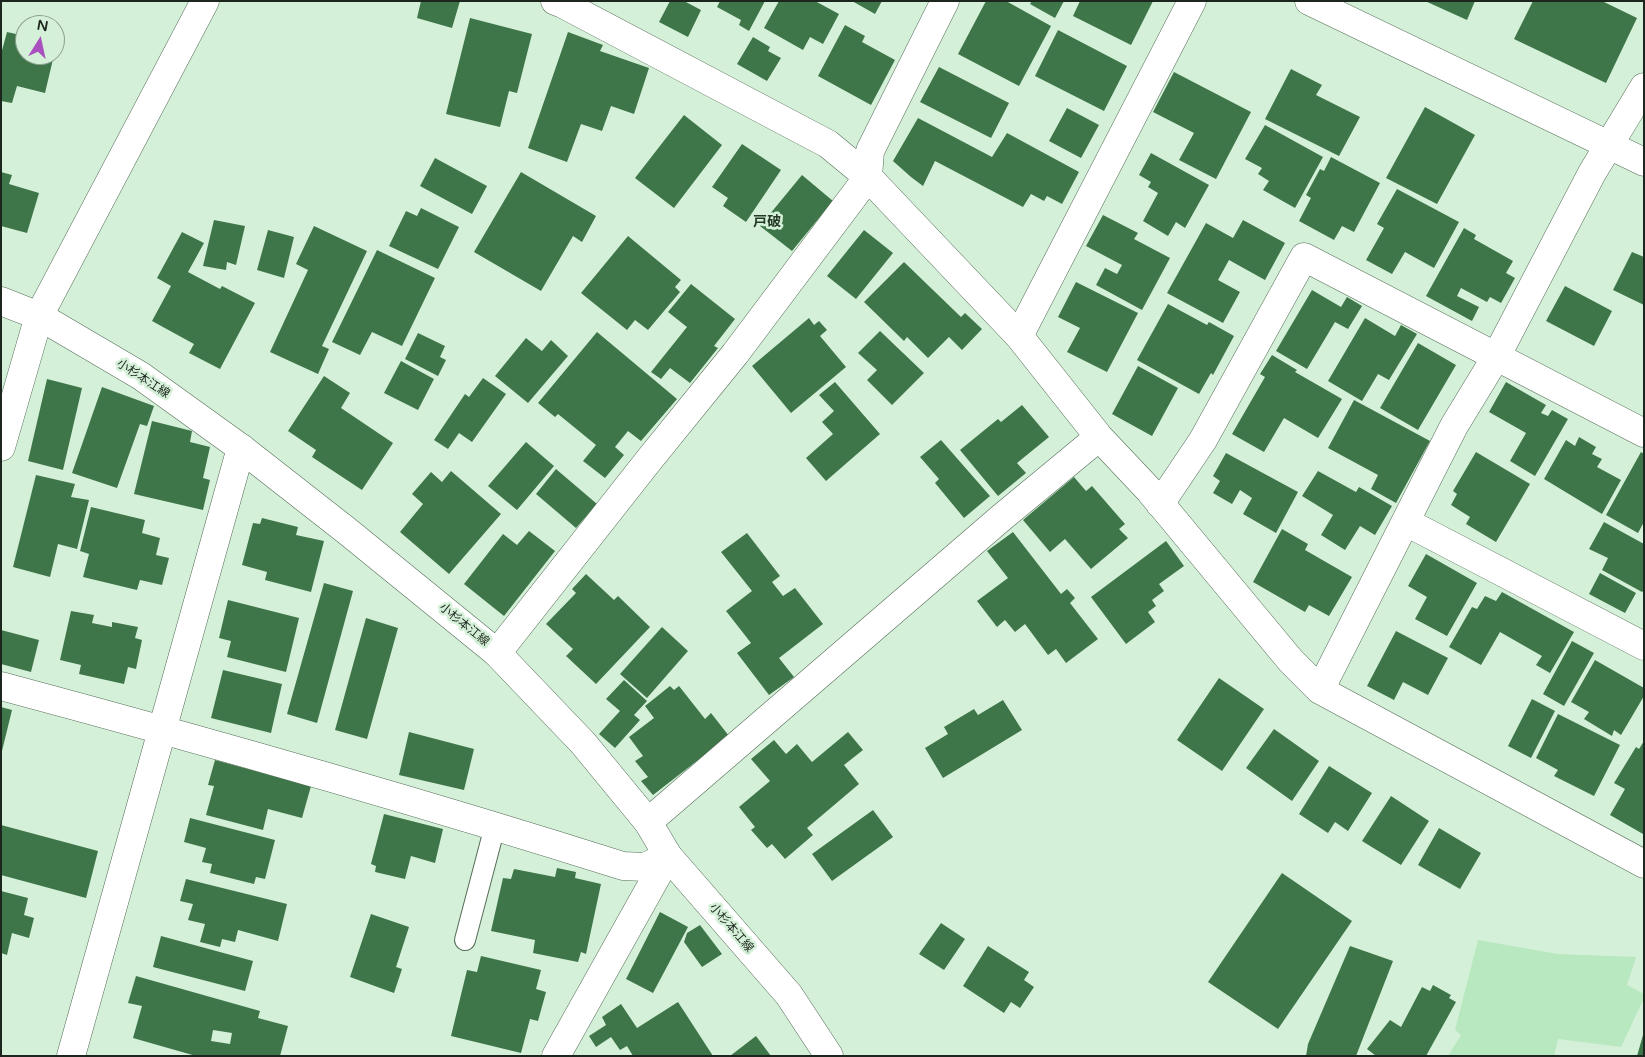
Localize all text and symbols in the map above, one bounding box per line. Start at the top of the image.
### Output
north arrow [15,15,65,65]
text: N [36,16,50,35]
district label: 戸破 [753,214,781,230]
street label: 小杉本江線 [114,357,172,401]
street label: 小杉本江線 [436,601,492,649]
street label: 小杉本江線 [706,901,756,955]

